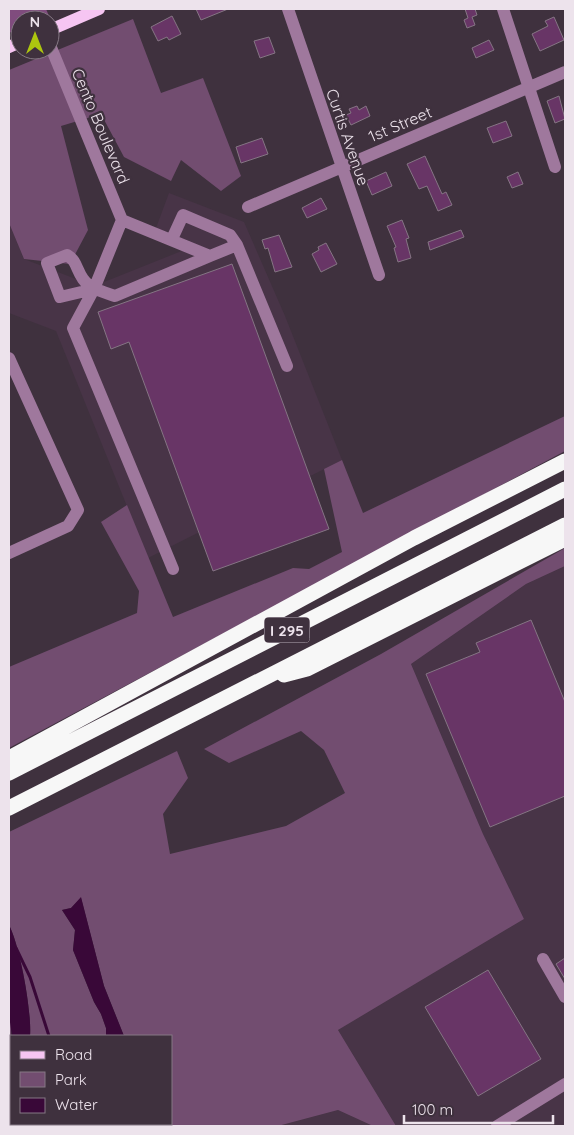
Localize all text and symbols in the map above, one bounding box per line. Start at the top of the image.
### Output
north arrow [10,10,60,60]
text: N [30,13,40,31]
street label: Cento Boulevard [68,65,134,187]
street label: Curtis Avenue [322,86,374,188]
street label: 1st Street [365,102,435,146]
road number: I 295 [264,618,310,642]
legend [10,1035,172,1125]
text: Road [55,1045,92,1064]
text: Park [55,1070,87,1089]
scale bar [404,1092,553,1124]
text: Water [55,1095,98,1114]
text: 100 m [412,1100,453,1119]

